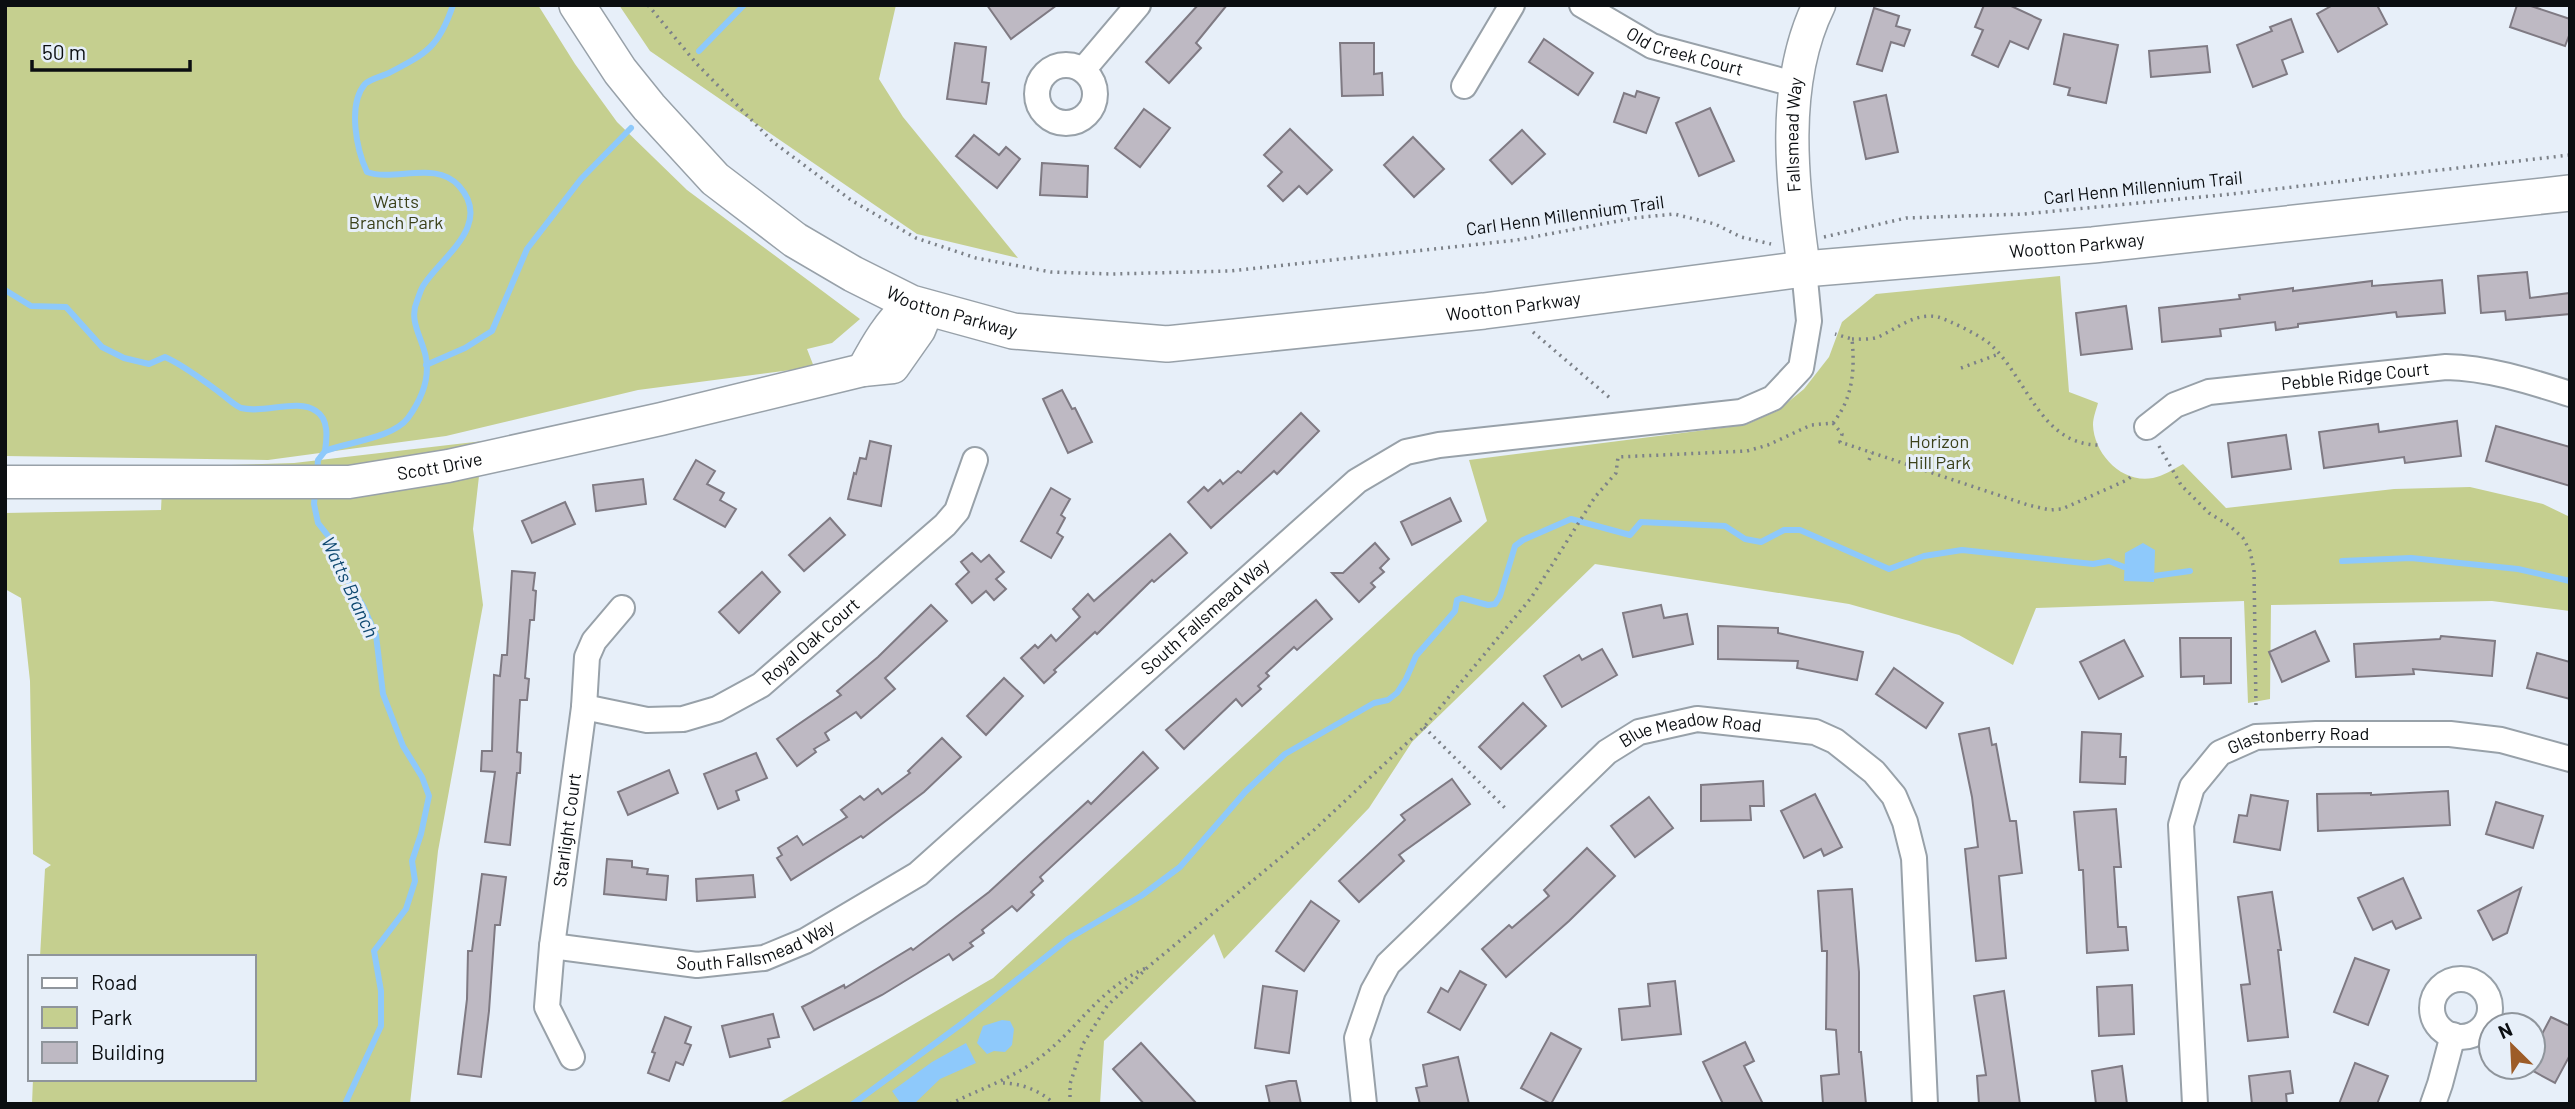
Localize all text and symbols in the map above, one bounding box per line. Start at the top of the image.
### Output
street label: Old Creek Court [1623,21,1746,80]
scale bar [32,28,189,72]
text: 50 m [42,39,86,64]
street label: Fallsmead Way [1780,76,1807,193]
street label: Carl Henn Millennium Trail [2042,166,2243,208]
park label: Watts Branch Park [349,190,443,233]
street label: Carl Henn Millennium Trail [1464,190,1665,240]
street label: Wootton Parkway [2008,227,2146,262]
street label: Wootton Parkway [883,280,1020,342]
street label: Wootton Parkway [1445,286,1582,325]
street label: Pebble Ridge Court [2280,357,2430,394]
park label: Horizon Hill Park [1907,430,1971,473]
street label: Scott Drive [395,447,484,484]
water label: Watts Branch [317,533,384,641]
street label: South Fallsmead Way [1136,553,1273,679]
street label: Royal Oak Court [757,592,864,689]
street label: Blue Meadow Road [1615,707,1763,752]
street label: Glastonberry Road [2224,722,2369,758]
street label: Starlight Court [548,772,585,888]
street label: South Fallsmead Way [675,914,838,975]
legend [28,955,256,1081]
text: Road [91,969,137,994]
text: Park [91,1004,132,1029]
north arrow [2477,1011,2547,1081]
text: N [2494,1017,2515,1043]
text: Building [91,1039,165,1064]

